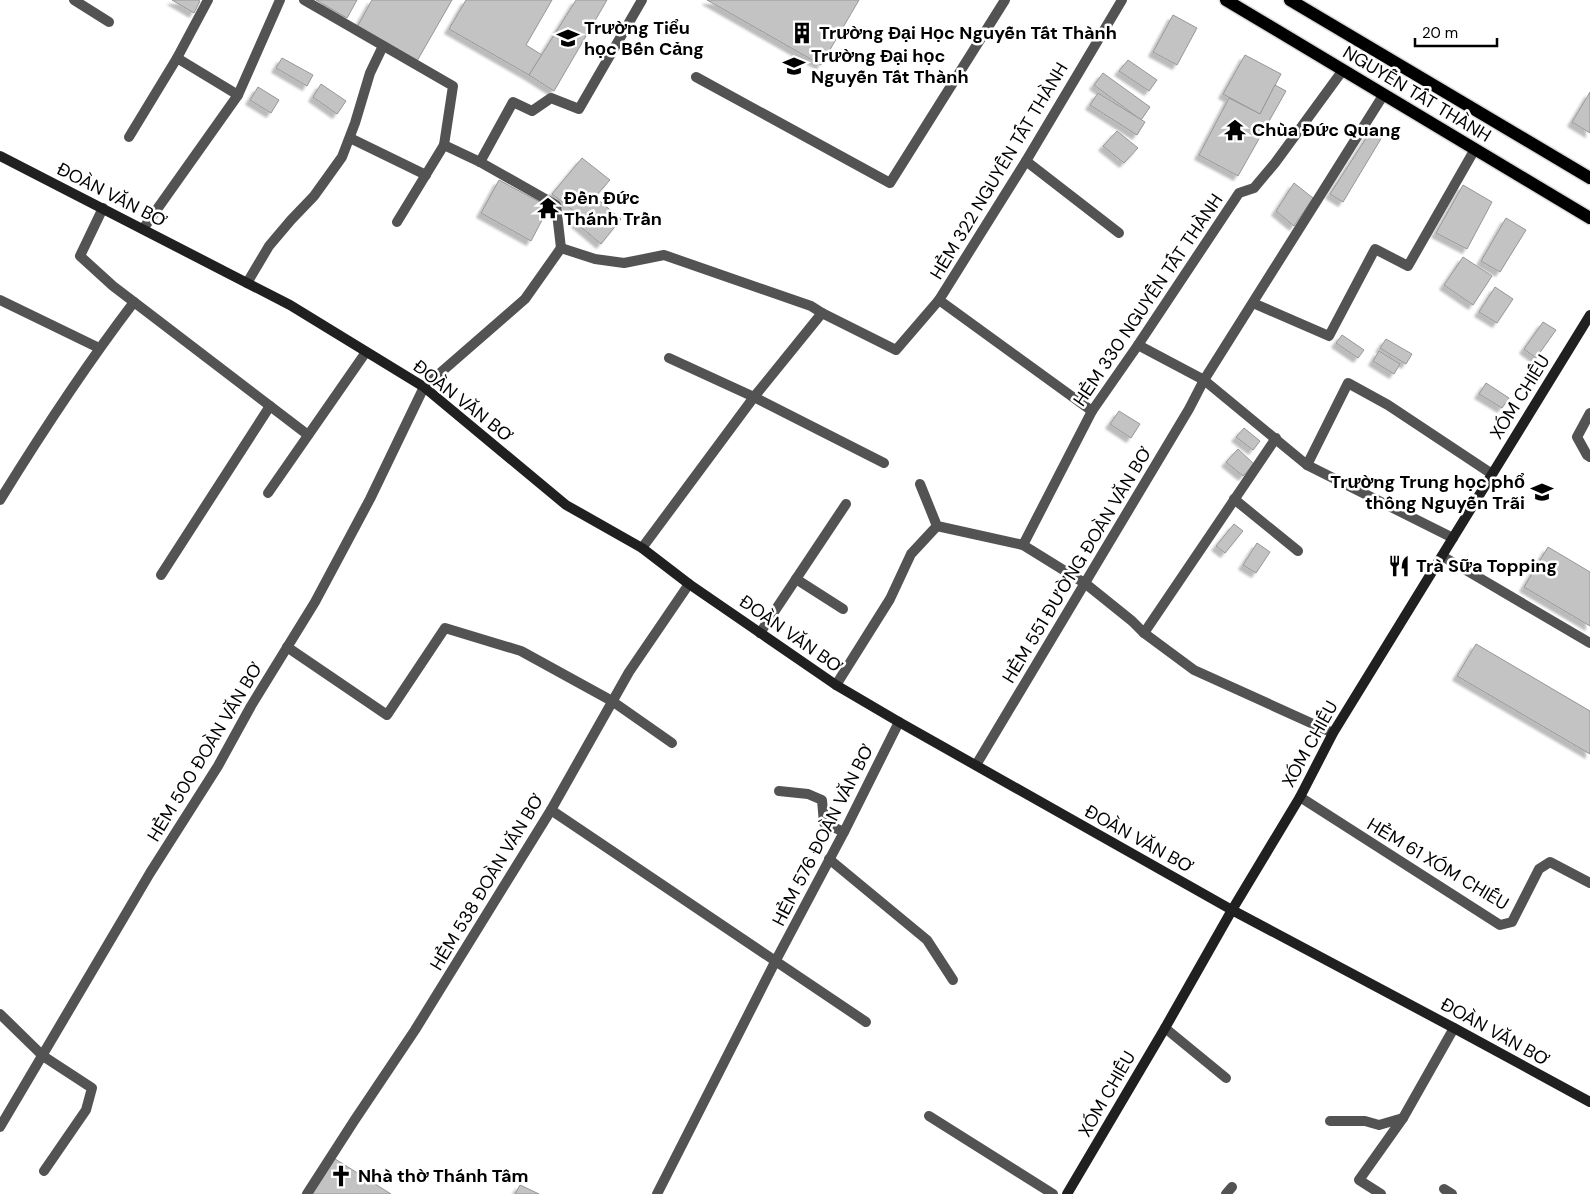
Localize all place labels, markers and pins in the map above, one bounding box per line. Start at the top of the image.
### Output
place label: Trường Tiểu học Bến Cảng [584,16,704,61]
building icon: Trường Đại Học Nguyễn Tất Thành [789,20,815,46]
place label: Trường Đại Học Nguyễn Tất Thành [819,21,1117,45]
school or university icon: Trường Tiểu học Bến Cảng [555,25,581,51]
place label: Trường Đại học Nguyễn Tất Thành [811,44,969,89]
school or university icon: Trường Đại học Nguyễn Tất Thành [781,53,807,79]
temple icon: Chùa Đức Quang [1222,117,1248,143]
place label: Chùa Đức Quang [1252,118,1401,142]
place label: Đền Đức Thánh Trần [564,186,662,231]
temple icon: Đền Đức Thánh Trần [535,195,561,221]
place label: Trường Trung học phổ thông Nguyễn Trãi [1330,470,1525,515]
school or university icon: Trường Trung học phổ thông Nguyễn Trãi [1529,479,1555,505]
restaurant icon: Trà Sữa Topping [1386,553,1412,579]
place label: Trà Sữa Topping [1416,554,1557,578]
church icon: Nhà thờ Thánh Tâm [328,1163,354,1189]
place label: Nhà thờ Thánh Tâm [358,1164,529,1188]

